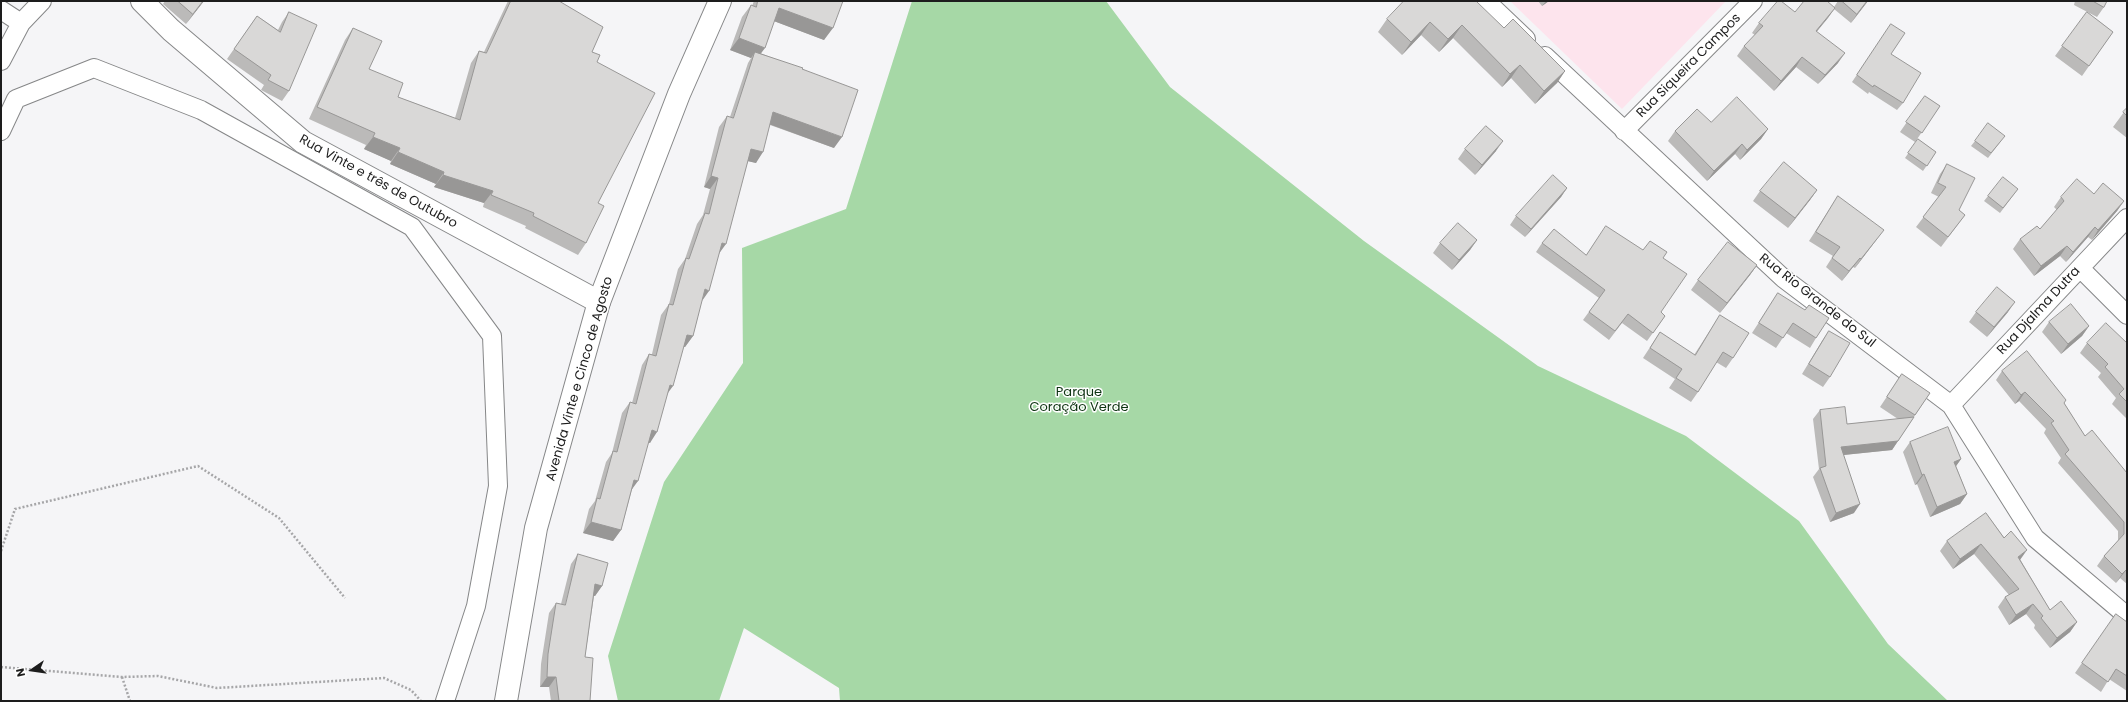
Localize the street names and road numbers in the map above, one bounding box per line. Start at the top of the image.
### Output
street label: Rua Siqueira Campos [1634,11,1744,121]
street label: Rua Vinte e três de Outubro [296,132,460,232]
street label: Rua Rio Grande do Sul [1756,251,1878,351]
street label: Rua Djalma Dutra [1994,264,2084,358]
street label: Avenida Vinte e Cinco de Agosto [543,275,617,483]

